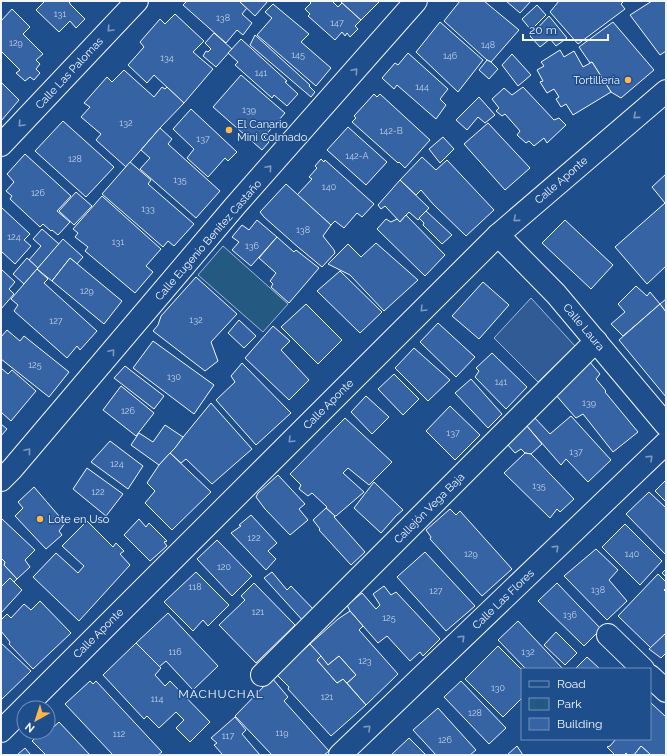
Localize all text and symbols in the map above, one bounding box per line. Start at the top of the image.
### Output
house number: 131 [54,9,66,19]
house number: 138 [216,13,230,23]
scale bar [523,16,608,42]
house number: 147 [330,18,344,28]
text: 20 m [529,23,557,37]
one-way arrow [108,25,115,32]
street label: Calle Las Palomas [33,35,106,112]
house number: 129 [9,38,23,48]
house number: 148 [481,40,495,50]
house number: 145 [291,50,305,60]
house number: 146 [443,51,458,61]
house number: 134 [160,53,174,63]
house number: 141 [255,68,267,78]
one-way arrow [350,68,357,75]
place label: Tortillería [573,74,620,87]
marker: Tortillería [623,75,633,85]
house number: 144 [415,82,429,92]
house number: 139 [242,105,256,115]
one-way arrow [634,112,641,119]
house number: 132 [119,118,133,128]
place label: El Canario Mini Colmado [237,118,308,144]
one-way arrow [18,119,26,127]
marker: El Canario Mini Colmado [224,125,234,135]
house number: 142-B [379,126,403,136]
house number: 137 [196,134,210,144]
house number: 142-A [345,151,369,161]
house number: 128 [68,154,82,164]
street label: Calle Aponte [532,154,591,207]
one-way arrow [264,165,272,173]
house number: 135 [173,175,187,185]
street label: Calle Eugenio Benítez Castaño [152,177,265,303]
house number: 140 [322,182,337,192]
house number: 126 [31,188,46,198]
house number: 133 [141,204,155,214]
one-way arrow [514,214,521,221]
house number: 138 [296,225,310,235]
house number: 124 [7,232,21,242]
house number: 131 [112,237,124,247]
house number: 136 [245,241,260,251]
house number: 129 [80,286,94,296]
street label: Calle Laura [560,301,607,354]
one-way arrow [420,304,428,312]
house number: 132 [189,315,203,325]
house number: 127 [49,316,63,326]
one-way arrow [107,349,114,357]
house number: 125 [28,360,42,370]
house number: 130 [167,372,182,382]
street label: Calle Aponte [301,376,357,432]
house number: 141 [495,377,507,387]
house number: 139 [582,398,596,408]
house number: 126 [121,406,136,416]
house number: 137 [446,428,460,438]
one-way arrow [288,436,296,443]
house number: 137 [569,447,583,457]
one-way arrow [23,449,30,456]
one-way arrow [645,455,653,463]
house number: 124 [110,459,124,469]
street label: Callejón Vega Baja [391,470,467,546]
house number: 135 [532,481,546,491]
house number: 122 [91,487,105,497]
place label: Lote en Uso [48,513,110,526]
marker: Lote en Uso [35,514,45,524]
house number: 122 [247,533,261,543]
one-way arrow [551,545,559,553]
house number: 129 [464,549,478,559]
house number: 140 [625,549,640,559]
house number: 120 [217,562,232,572]
street label: Calle Las Flores [470,567,537,632]
house number: 118 [188,582,202,592]
house number: 138 [591,585,605,595]
house number: 127 [429,586,443,596]
street label: Calle Aponte [71,605,127,661]
house number: 121 [252,607,264,617]
house number: 136 [563,610,578,620]
house number: 125 [382,613,396,623]
one-way arrow [457,635,465,643]
house number: 116 [168,647,182,657]
house number: 132 [521,647,535,657]
house number: 123 [358,656,372,666]
legend [521,668,651,740]
text: Road [557,677,586,691]
house number: 130 [491,683,506,693]
district label: MACHUCHAL [178,687,264,701]
house number: 121 [321,692,333,702]
house number: 114 [151,694,163,704]
text: Park [557,697,582,711]
north arrow [16,700,56,740]
house number: 128 [468,708,482,718]
text: Building [557,717,603,731]
text: N [23,720,37,735]
one-way arrow [363,725,371,733]
house number: 119 [276,728,288,738]
house number: 112 [113,729,126,739]
house number: 117 [222,731,234,741]
house number: 126 [438,735,453,745]

